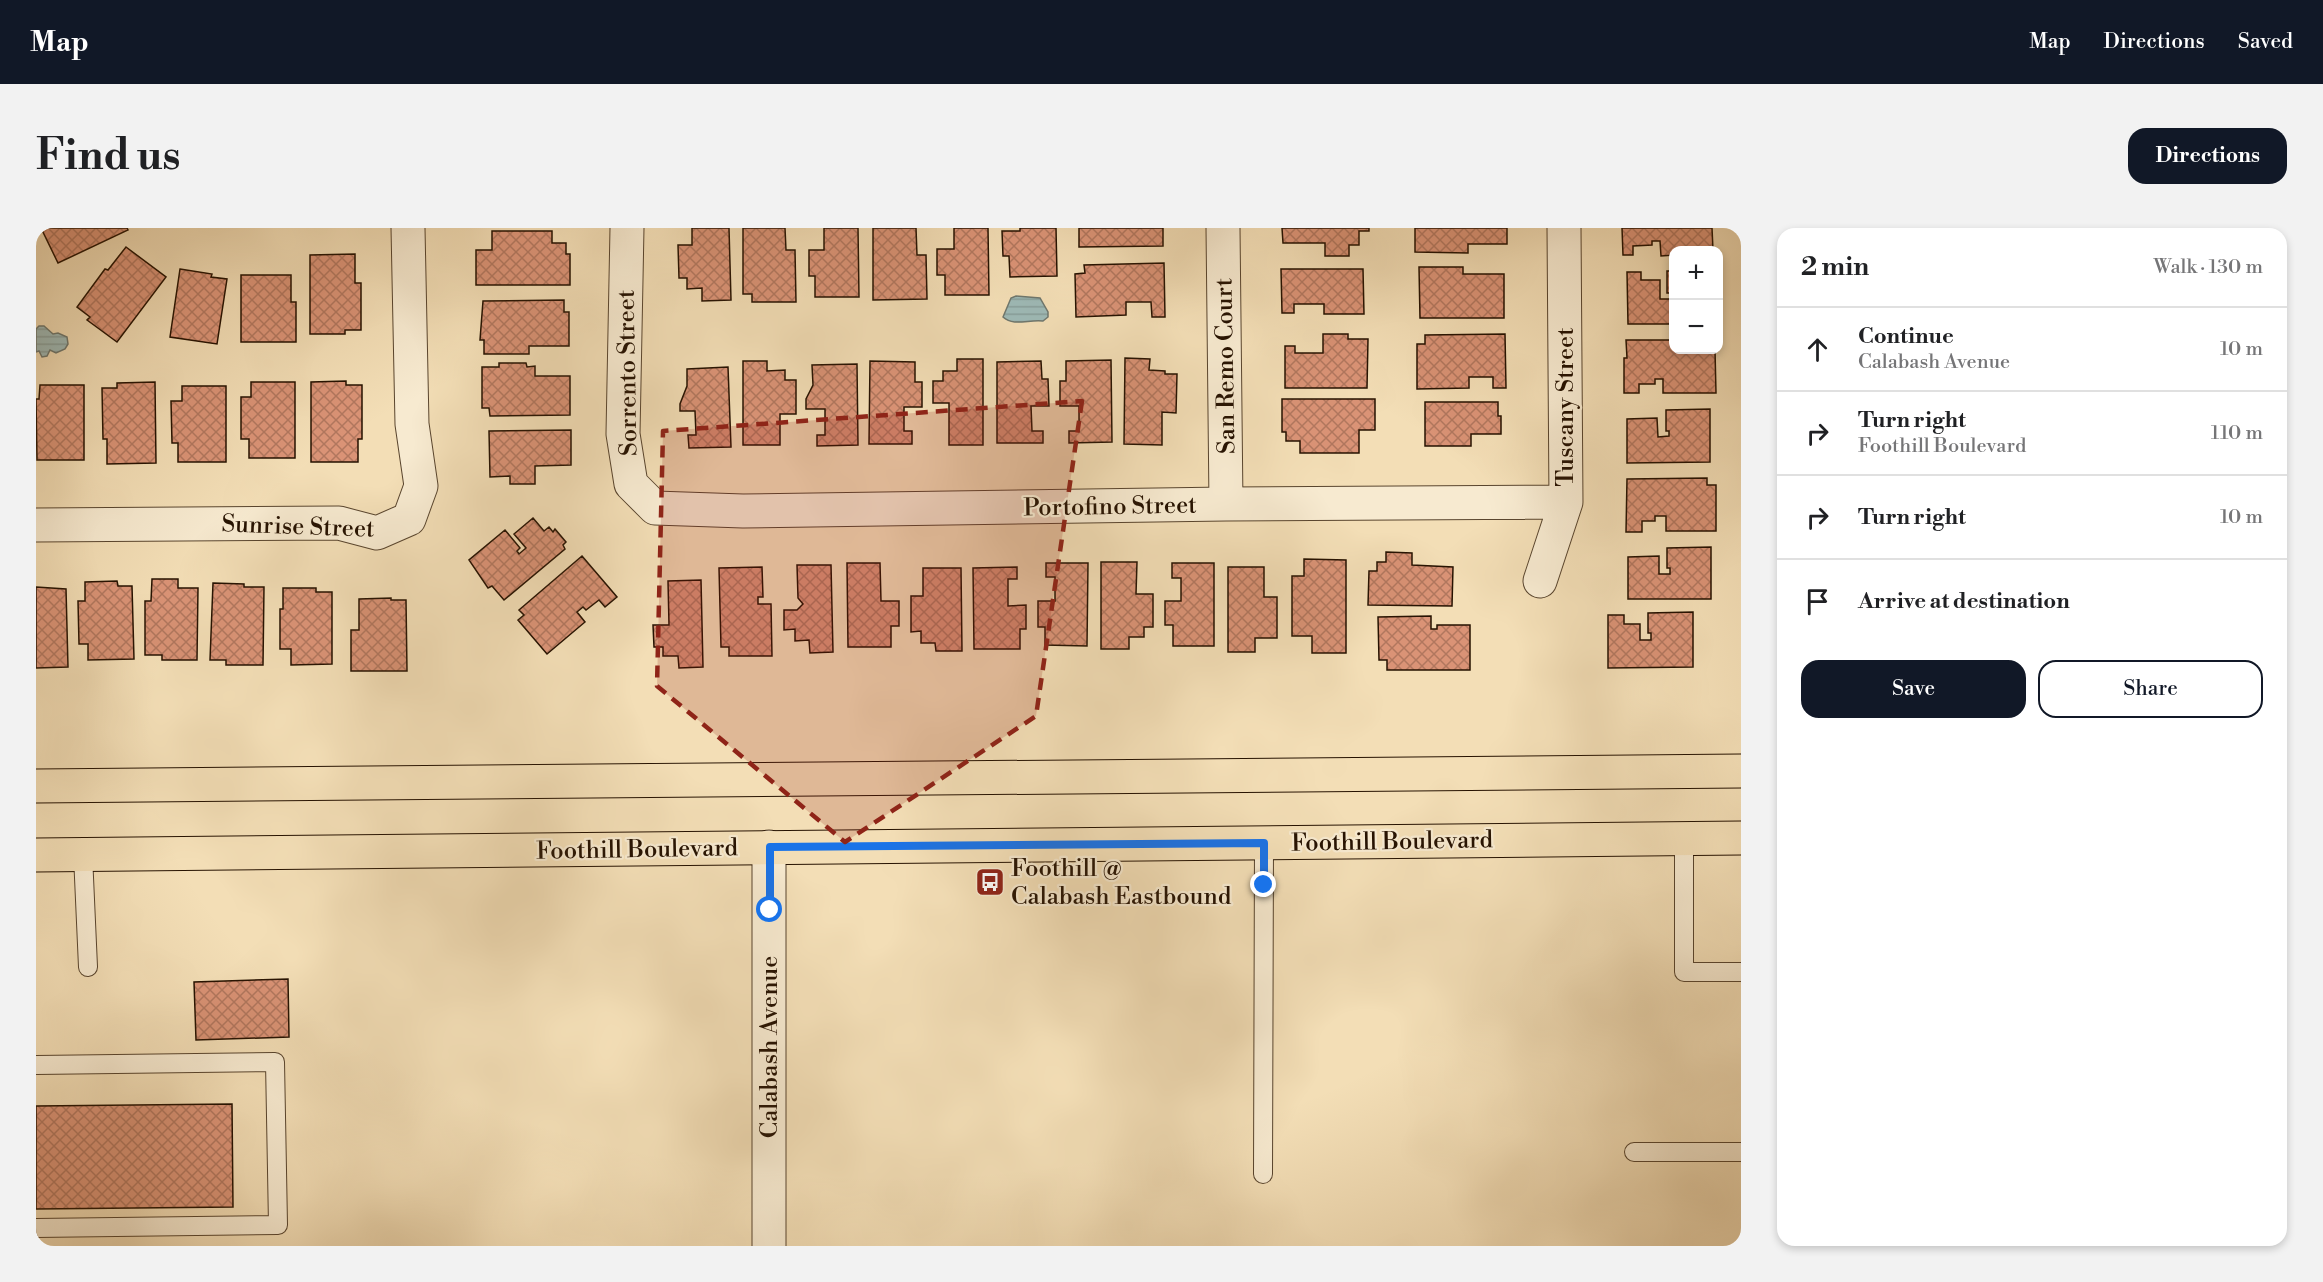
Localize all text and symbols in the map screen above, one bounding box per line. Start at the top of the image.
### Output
text: Map [30,25,89,60]
text: Map [2029,29,2071,55]
text: Directions [2104,29,2205,55]
text: Saved [2238,29,2293,55]
button: Directions [2128,128,2287,184]
text: Find us [36,130,180,183]
map controls [1669,246,1723,354]
button: + [1669,246,1723,300]
text: 2 min [1801,251,1869,283]
text: Walk · 130 m [2154,255,2263,280]
street label: San Remo Court [1209,277,1243,454]
street label: Sorrento Street [612,289,644,457]
button: − [1669,300,1723,354]
text: Continue [1858,323,1954,350]
street label: Tuscany Street [1551,327,1581,487]
icon: ahead [1801,333,1834,366]
text: 10 m [2220,337,2263,362]
text: Calabash Avenue [1858,350,2010,375]
text: Turn right [1858,407,1966,434]
icon: right [1801,417,1834,450]
text: 110 m [2211,421,2263,446]
text: Foothill Boulevard [1858,434,2026,459]
street label: Portofino Street [1023,490,1197,524]
icon: right [1801,501,1834,534]
text: Turn right [1858,504,1966,531]
text: 10 m [2220,505,2263,530]
street label: Sunrise Street [221,509,376,545]
icon: arrive [1801,585,1834,618]
text: Arrive at destination [1858,588,2070,615]
button: Save [1801,660,2026,718]
button: Share [2038,660,2263,718]
street label: Foothill Boulevard [1291,825,1494,859]
street label: Foothill Boulevard [536,833,739,867]
place label: Foothill @ Calabash Eastbound [1011,854,1232,912]
bus stop icon: Foothill @ Calabash Eastbound [974,866,1006,898]
route end [1250,871,1276,897]
route start [756,896,782,922]
street label: Calabash Avenue [755,956,785,1138]

